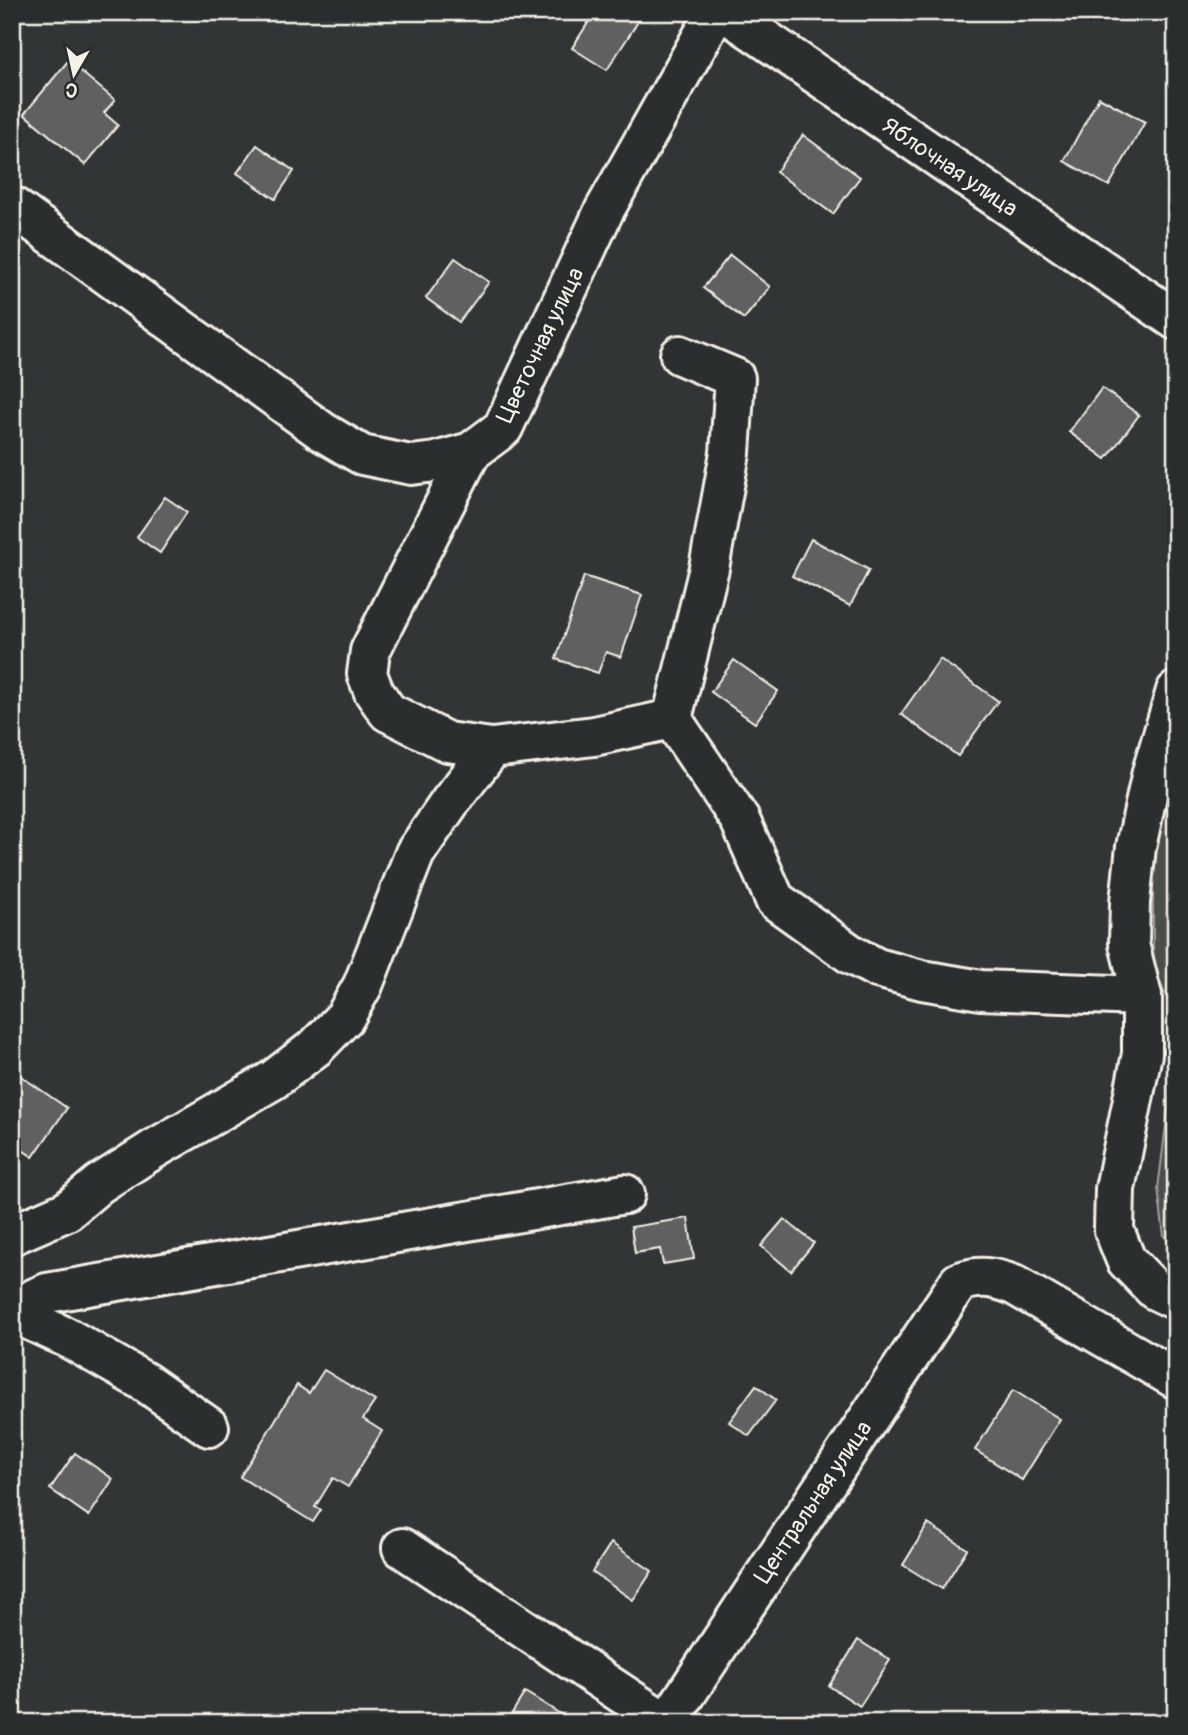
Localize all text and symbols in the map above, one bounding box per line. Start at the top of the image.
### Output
north arrow [38,38,108,108]
text: С [64,77,79,103]
street label: Яблочная улица [876,111,1024,223]
street label: Цветочная улица [490,262,590,428]
street label: Центральная улица [748,1415,878,1589]

